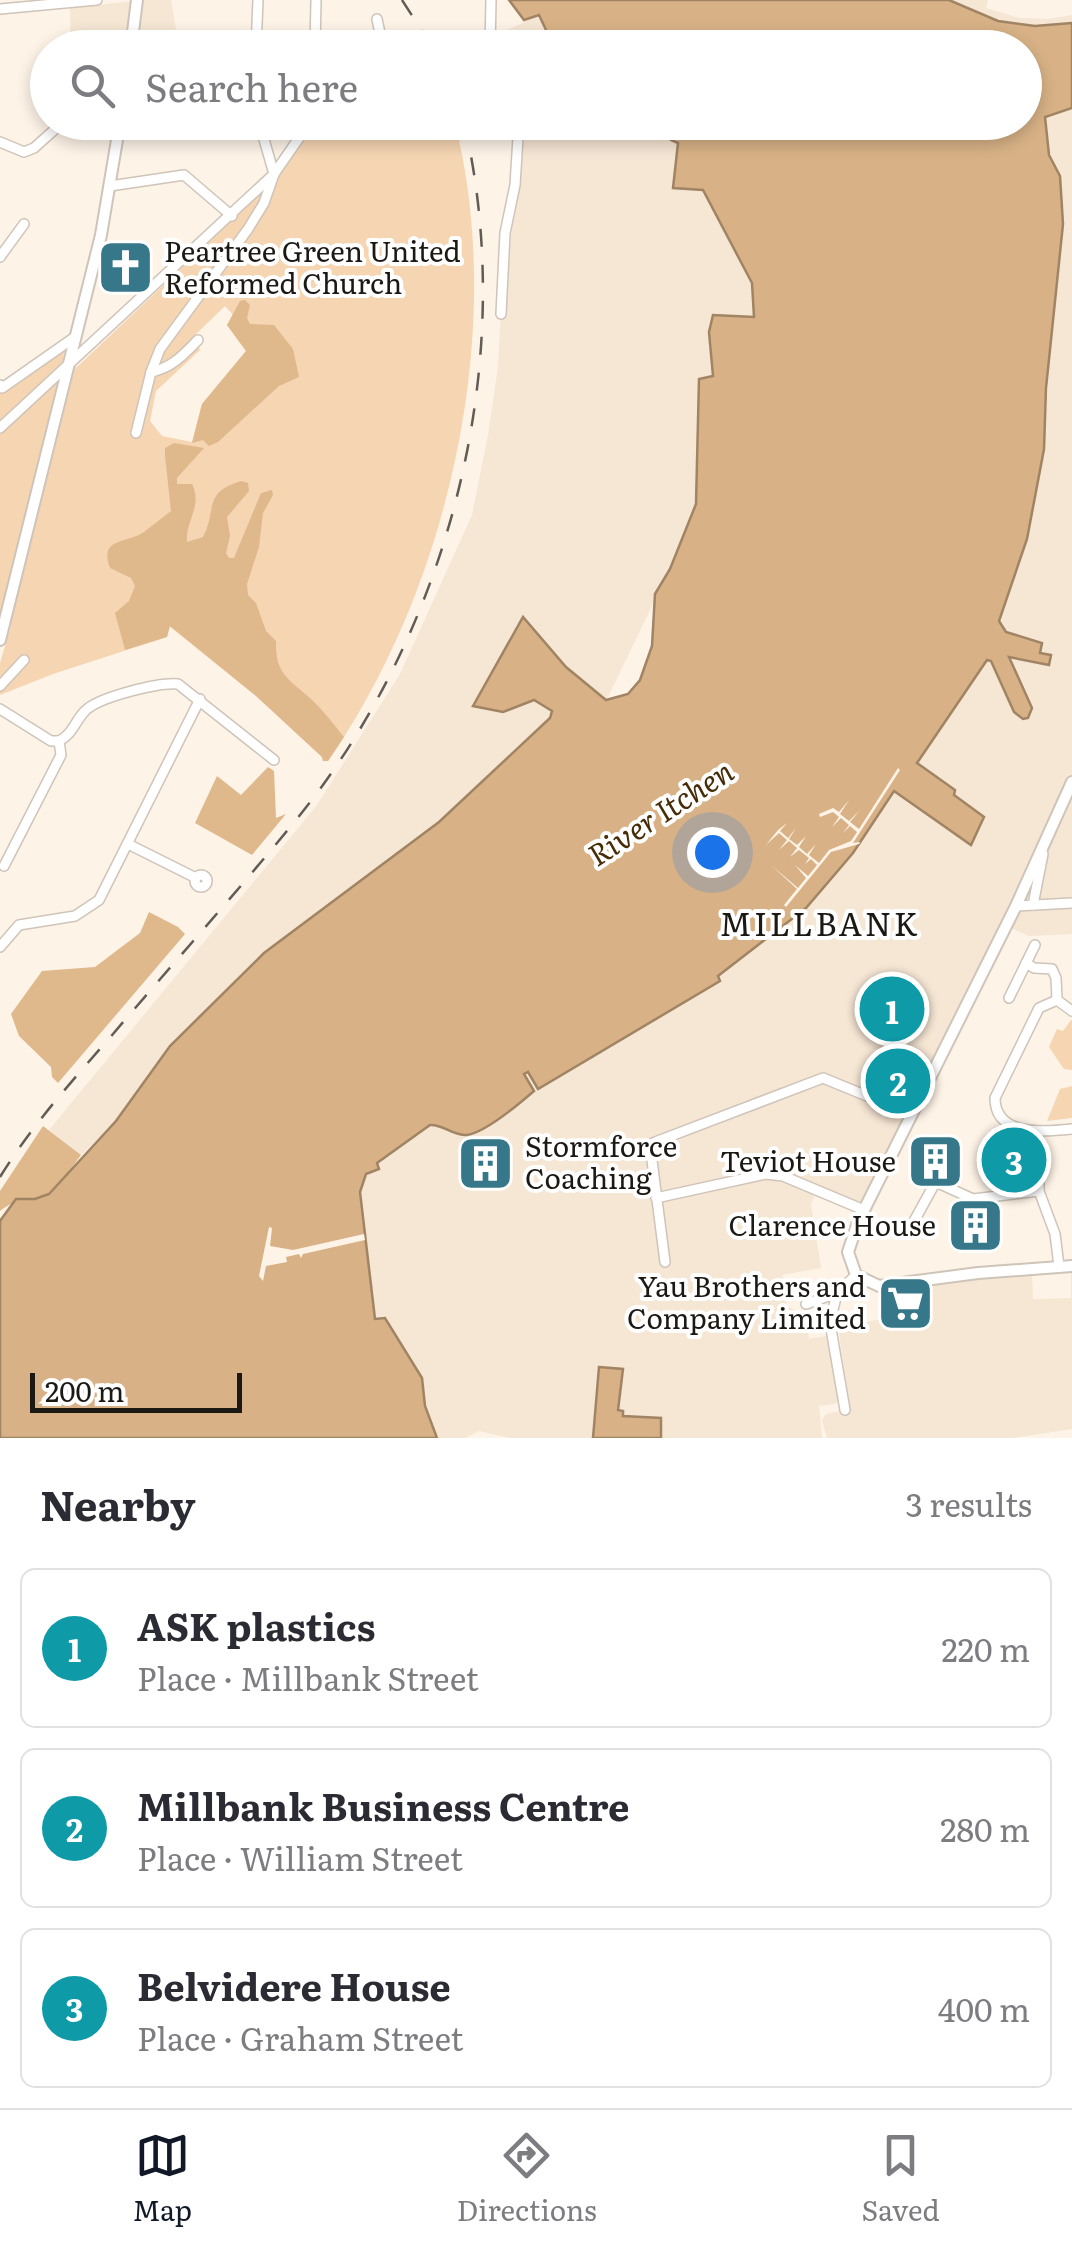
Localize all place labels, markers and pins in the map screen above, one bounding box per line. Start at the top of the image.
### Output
place label: Peartree Green United Reformed Church [164,229,461,303]
church icon: Peartree Green United Reformed Church [95,238,155,298]
pin: 1 [860,972,924,1046]
pin: 2 [866,1044,930,1118]
pin: 3 [982,1122,1046,1198]
place label: Stormforce Coaching [525,1124,677,1198]
building icon: Teviot House [905,1132,965,1192]
building icon: Stormforce Coaching [456,1133,516,1193]
place label: Teviot House [720,1139,896,1181]
building icon: Clarence House [945,1196,1005,1256]
place label: Clarence House [729,1203,936,1245]
place label: Yau Brothers and Company Limited [627,1264,866,1338]
supermarket icon: Yau Brothers and Company Limited [875,1273,935,1333]

